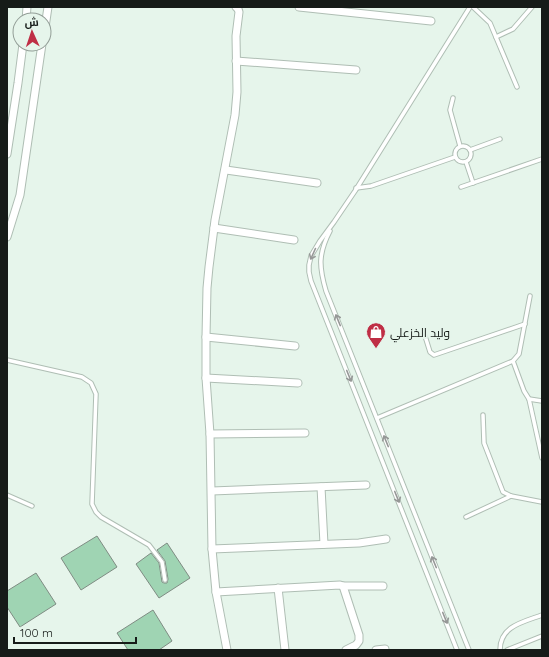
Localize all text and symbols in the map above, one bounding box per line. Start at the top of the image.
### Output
north arrow [12,12,52,52]
text: ش [24,15,39,29]
one-way arrow [309,248,316,260]
one-way arrow [333,315,341,327]
shop icon: وليد الخزعلي [365,321,387,349]
place label: وليد الخزعلي [390,325,450,343]
one-way arrow [346,370,353,382]
one-way arrow [381,435,389,447]
one-way arrow [393,490,401,502]
one-way arrow [429,556,437,568]
one-way arrow [441,611,449,623]
scale bar [14,619,136,645]
text: 100 m [20,625,53,640]

